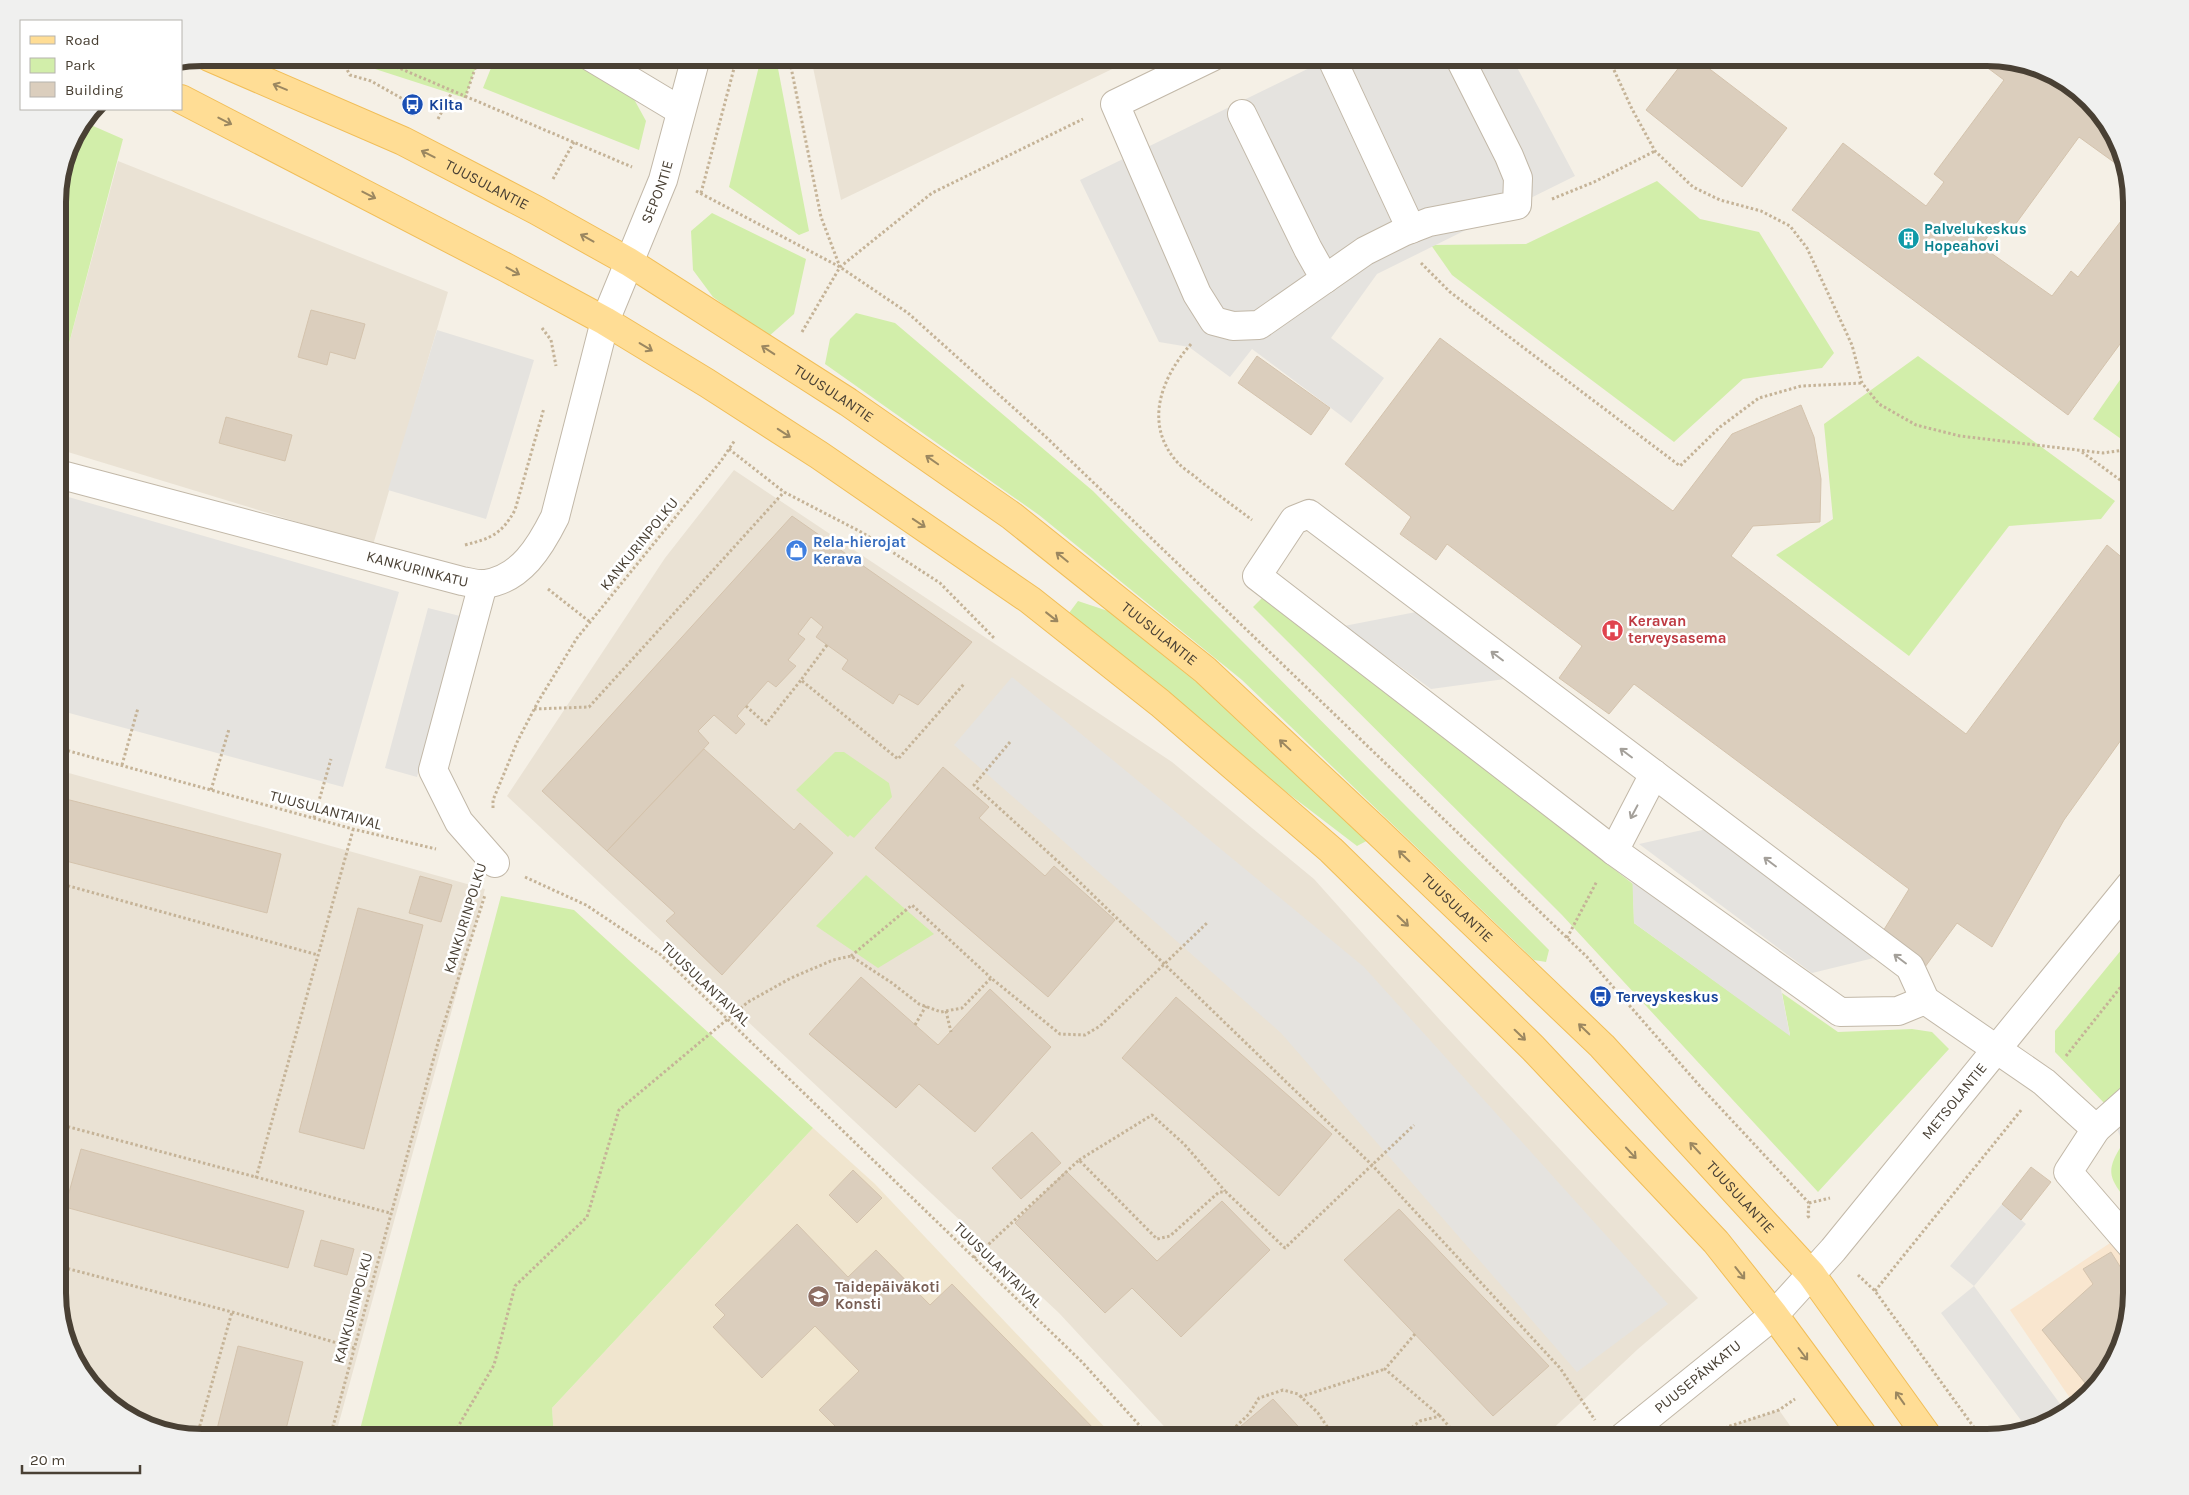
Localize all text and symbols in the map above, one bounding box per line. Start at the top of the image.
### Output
legend [20,20,182,110]
text: Road [65,31,100,49]
text: Park [65,56,95,74]
text: Building [65,81,123,99]
one-way arrow [273,82,288,92]
bus stop icon: Kilta [401,93,425,117]
place label: Kilta [429,96,463,114]
one-way arrow [217,116,232,126]
one-way arrow [420,149,435,159]
street label: TUUSULANTIE [442,155,532,214]
street label: SEPONTIE [637,158,677,226]
one-way arrow [361,191,376,200]
place label: Palvelukeskus Hopeahovi [1924,220,2027,255]
building icon: Palvelukeskus Hopeahovi [1896,226,1920,250]
one-way arrow [579,233,594,243]
one-way arrow [505,267,519,277]
one-way arrow [639,342,653,352]
one-way arrow [761,345,775,355]
street label: TUUSULANTIE [790,361,877,426]
one-way arrow [777,428,791,438]
one-way arrow [925,455,939,465]
street label: KANKURINPOLKU [596,494,682,594]
one-way arrow [912,518,926,528]
place label: Rela-hierojat Kerava [813,533,906,568]
shop icon: Rela-hierojat Kerava [785,539,809,563]
street label: KANKURINKATU [365,547,470,591]
one-way arrow [1056,551,1069,562]
street label: TUUSULANTIE [1118,598,1201,669]
one-way arrow [1045,612,1058,623]
place label: Keravan terveysasema [1628,612,1727,647]
hospital icon: Keravan terveysasema [1600,618,1624,642]
one-way arrow [1491,650,1504,661]
one-way arrow [1279,739,1292,751]
one-way arrow [1620,748,1633,759]
street label: TUUSULANTAIVAL [268,786,384,834]
one-way arrow [1629,805,1639,820]
one-way arrow [1397,850,1410,862]
one-way arrow [1764,856,1777,867]
street label: KANKURINPOLKU [440,861,490,975]
street label: TUUSULANTIE [1418,869,1497,946]
one-way arrow [1397,915,1410,927]
street label: TUUSULANTAIVAL [658,938,754,1030]
one-way arrow [1894,954,1907,965]
bus stop icon: Terveyskeskus [1588,985,1612,1009]
place label: Terveyskeskus [1616,988,1719,1006]
one-way arrow [1578,1023,1590,1035]
one-way arrow [1513,1029,1526,1041]
street label: METSOLANTIE [1918,1059,1991,1143]
one-way arrow [1689,1141,1701,1154]
one-way arrow [1625,1146,1637,1159]
street label: TUUSULANTIE [1703,1157,1778,1237]
street label: TUUSULANTAIVAL [950,1219,1046,1311]
street label: KANKURINPOLKU [329,1250,377,1366]
one-way arrow [1735,1266,1746,1279]
place label: Taidepäiväkoti Konsti [835,1278,940,1313]
school or university icon: Taidepäiväkoti Konsti [807,1284,831,1308]
street label: PUUSEPÄNKATU [1651,1336,1745,1417]
one-way arrow [1798,1347,1808,1361]
one-way arrow [1895,1391,1905,1405]
scale bar [22,1442,140,1474]
text: 20 m [30,1451,65,1469]

